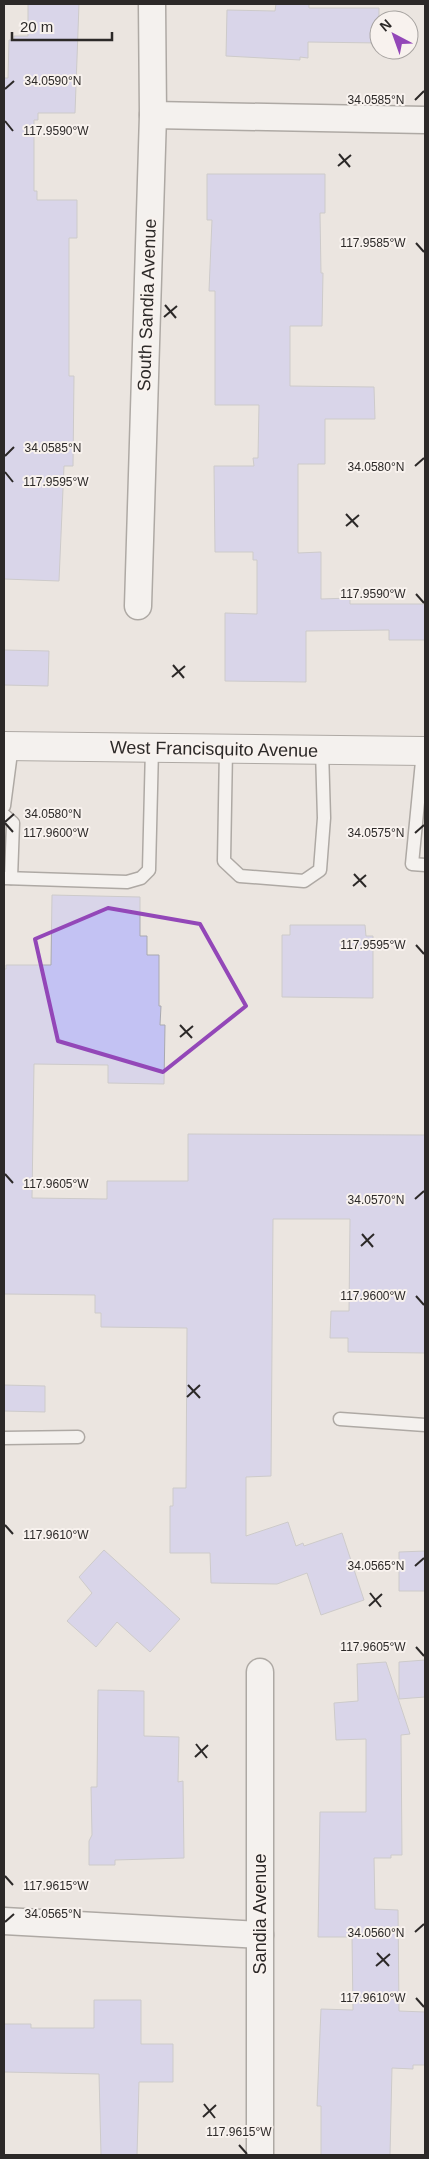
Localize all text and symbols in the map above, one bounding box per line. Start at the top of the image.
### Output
scale bar [12,10,112,42]
north arrow [369,10,419,60]
text: N [376,16,395,35]
text: 20 m [20,18,53,35]
text: 34.0590°N [25,74,81,88]
text: 34.0585°N [348,93,404,107]
text: 117.9590°W [23,124,89,138]
street label: South Sandia Avenue [134,218,160,392]
text: 117.9585°W [340,236,406,250]
text: 34.0585°N [25,441,81,455]
text: 34.0580°N [348,460,404,474]
text: 117.9595°W [23,475,89,489]
text: 117.9590°W [340,587,406,601]
street label: West Francisquito Avenue [110,737,318,761]
text: 34.0580°N [25,807,81,821]
text: 117.9600°W [23,826,89,840]
text: 34.0575°N [348,826,404,840]
text: 117.9595°W [340,938,406,952]
text: 117.9605°W [23,1177,89,1191]
text: 34.0570°N [348,1193,404,1207]
text: 117.9600°W [340,1289,406,1303]
text: 117.9610°W [23,1528,89,1542]
text: 34.0565°N [348,1559,404,1573]
text: 117.9605°W [340,1640,406,1654]
street label: Sandia Avenue [250,1854,270,1974]
text: 117.9615°W [23,1879,89,1893]
text: 34.0565°N [25,1907,81,1921]
text: 34.0560°N [348,1926,404,1940]
text: 117.9610°W [340,1991,406,2005]
text: 117.9615°W [206,2125,272,2139]

